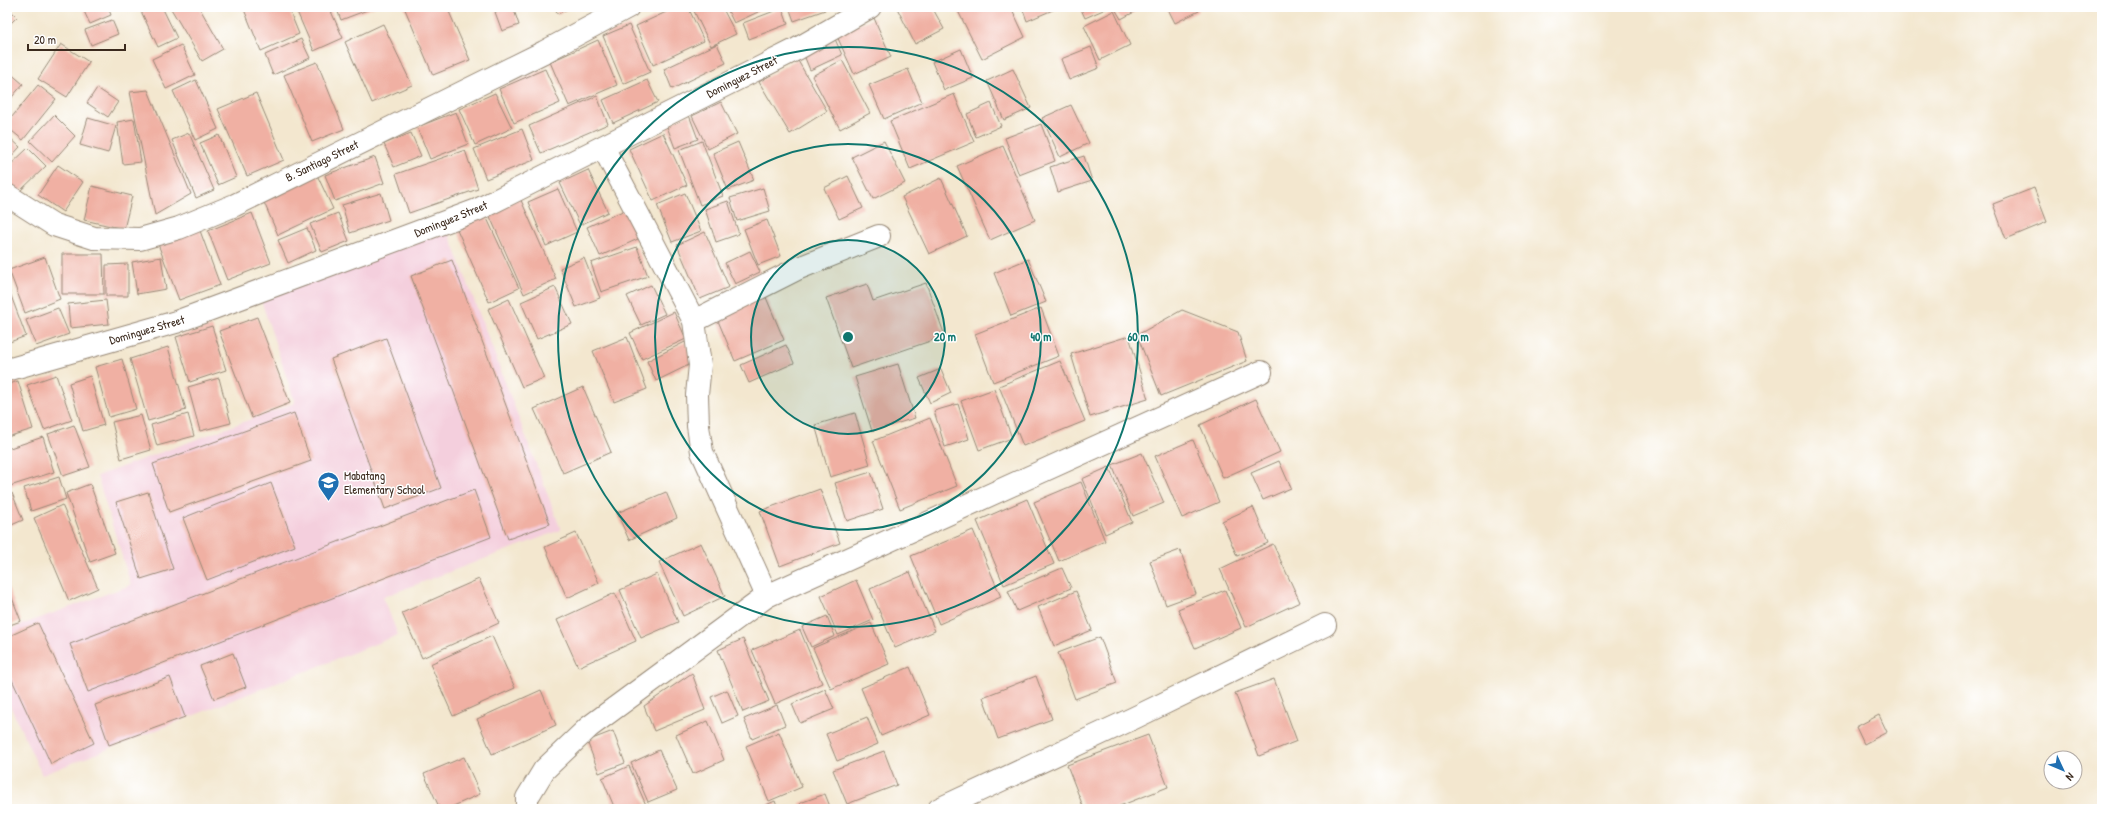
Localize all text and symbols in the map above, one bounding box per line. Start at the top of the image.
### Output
scale bar [28,26,125,52]
text: 20 m [34,31,56,48]
street label: Dominguez Street [703,51,781,102]
street label: B. Santiago Street [282,135,362,186]
street label: Dominguez Street [412,196,491,241]
street label: Dominguez Street [107,310,187,348]
text: 20 m [934,328,956,345]
text: 40 m [1031,328,1051,345]
text: 60 m [1127,328,1149,345]
centre of rings [841,330,855,344]
place label: Mabatang Elementary School [344,467,426,498]
school or university icon: Mabatang Elementary School [315,470,341,503]
north arrow [2043,750,2083,790]
text: N [2063,770,2077,784]

